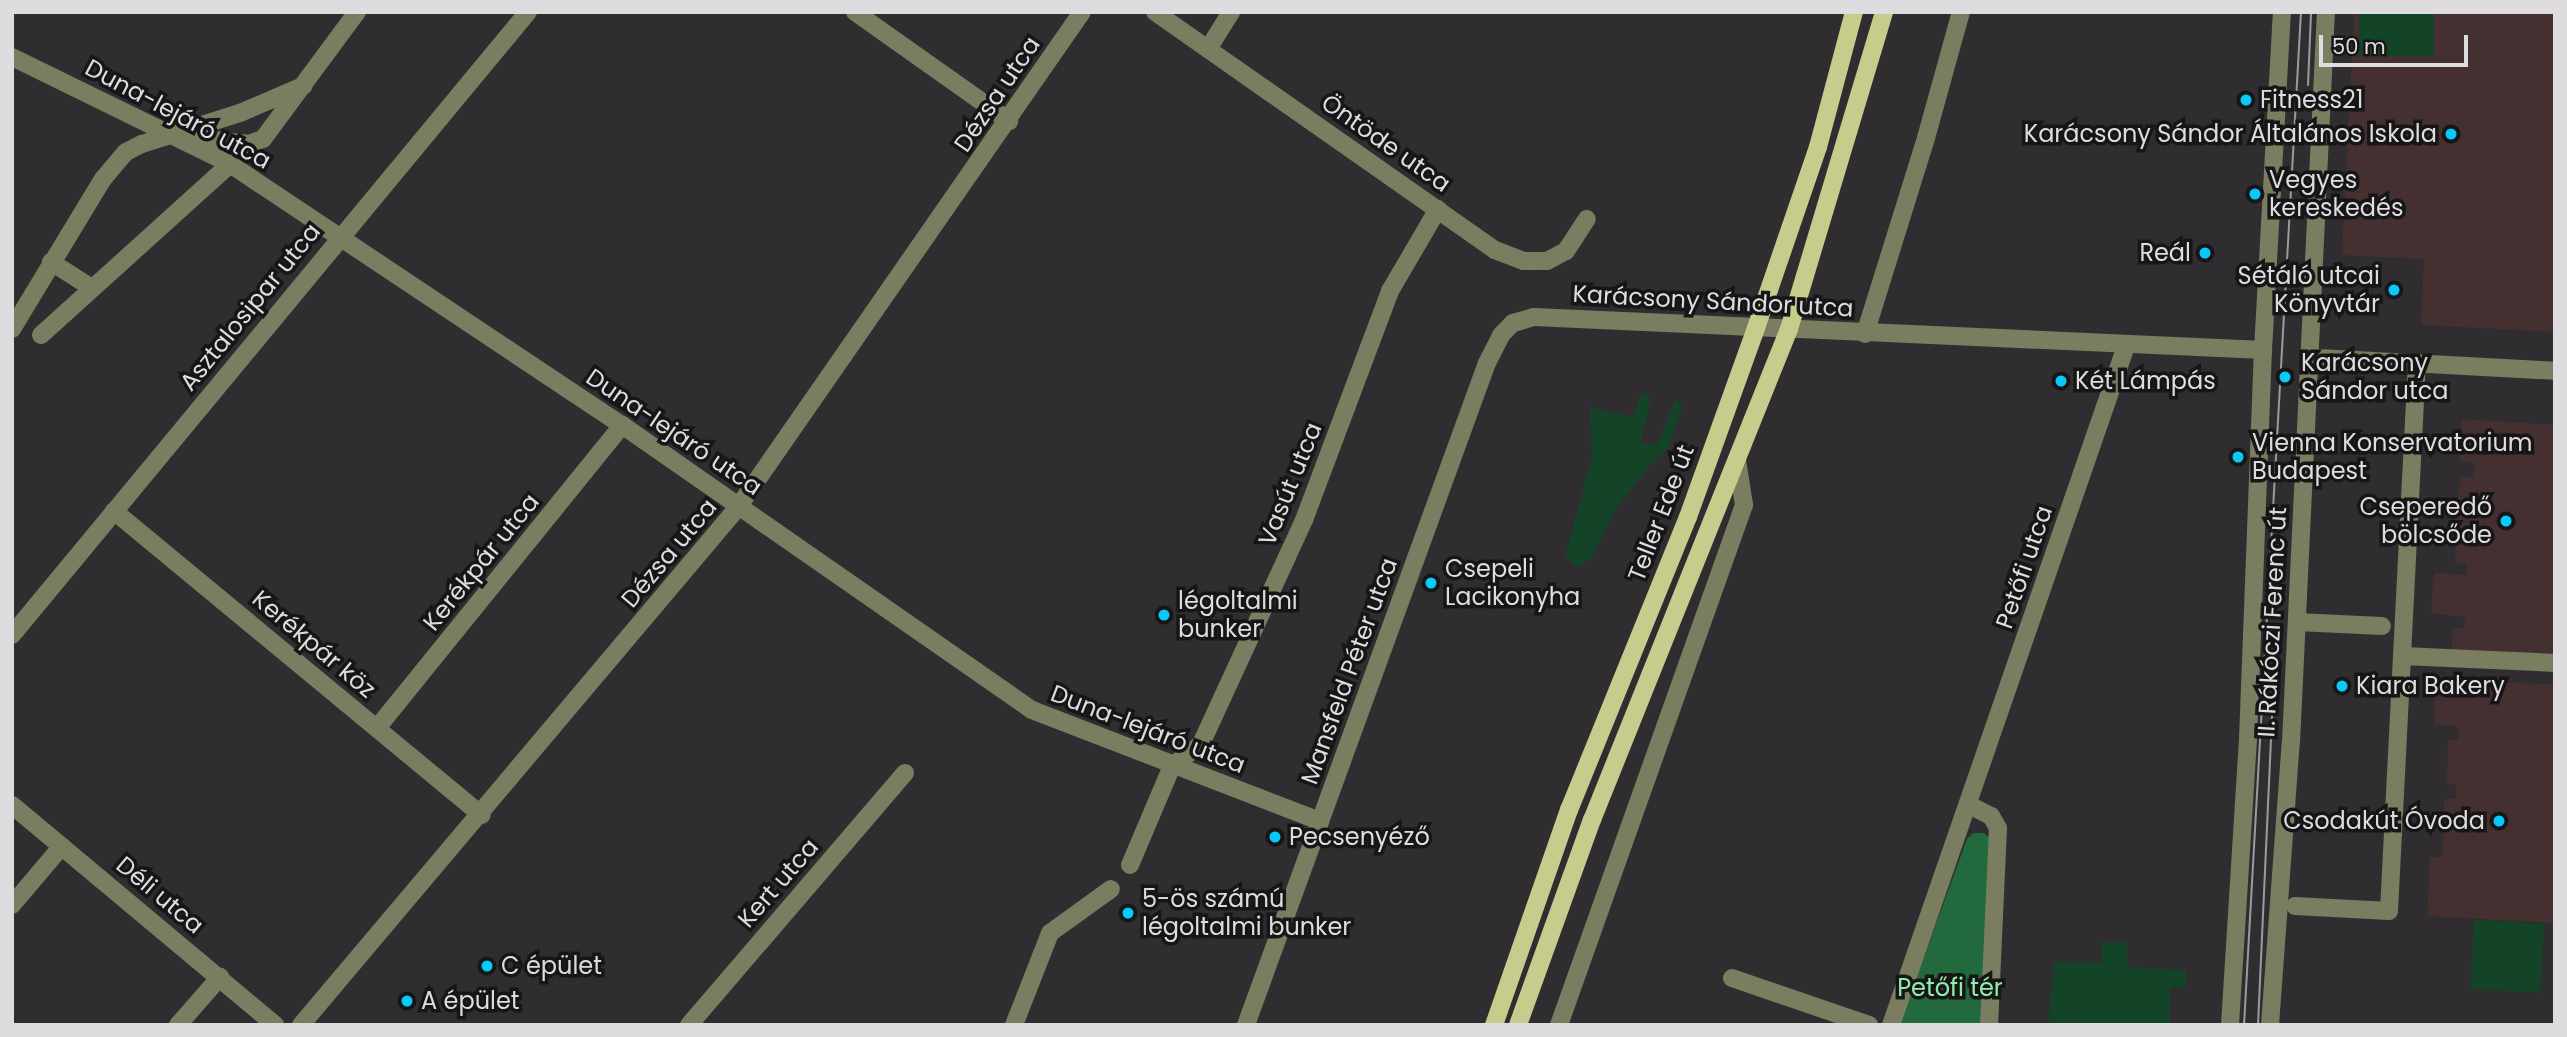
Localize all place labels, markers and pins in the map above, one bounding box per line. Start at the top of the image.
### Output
place label: Fitness21 [2260,86,2364,114]
marker: Fitness21 [2238,92,2254,108]
place label: Karácsony Sándor Általános Iskola [2024,120,2437,148]
marker: Karácsony Sándor Általános Iskola [2443,126,2459,142]
place label: Vegyes kereskedés [2269,166,2403,222]
marker: Vegyes kereskedés [2247,186,2263,202]
place label: Reál [2139,239,2191,267]
marker: Reál [2197,245,2213,261]
place label: Sétáló utcai Könyvtár [2238,262,2380,318]
marker: Sétáló utcai Könyvtár [2386,282,2402,298]
place label: Karácsony Sándor utca [2301,349,2449,405]
place label: Két Lámpás [2075,367,2216,395]
marker: Karácsony Sándor utca [2275,367,2295,387]
marker: Két Lámpás [2053,373,2069,389]
place label: Vienna Konservatorium Budapest [2252,429,2533,485]
marker: Vienna Konservatorium Budapest [2230,449,2246,465]
place label: Cseperedő bölcsőde [2360,493,2492,549]
marker: Cseperedő bölcsőde [2498,513,2514,529]
place label: Csepeli Lacikonyha [1445,555,1580,611]
marker: Csepeli Lacikonyha [1423,575,1439,591]
place label: légoltalmi bunker [1178,587,1298,643]
marker: légoltalmi bunker [1156,607,1172,623]
place label: Kiara Bakery [2356,672,2505,700]
marker: Kiara Bakery [2334,678,2350,694]
place label: Csodakút Óvoda [2283,807,2485,835]
marker: Csodakút Óvoda [2491,813,2507,829]
place label: Pecsenyéző [1289,823,1430,851]
marker: Pecsenyéző [1267,829,1283,845]
place label: 5-ös számú légoltalmi bunker [1142,885,1351,941]
marker: 5-ös számú légoltalmi bunker [1120,905,1136,921]
place label: C épület [501,952,602,980]
marker: C épület [479,958,495,974]
place label: A épület [421,987,520,1015]
marker: A épület [399,993,415,1009]

